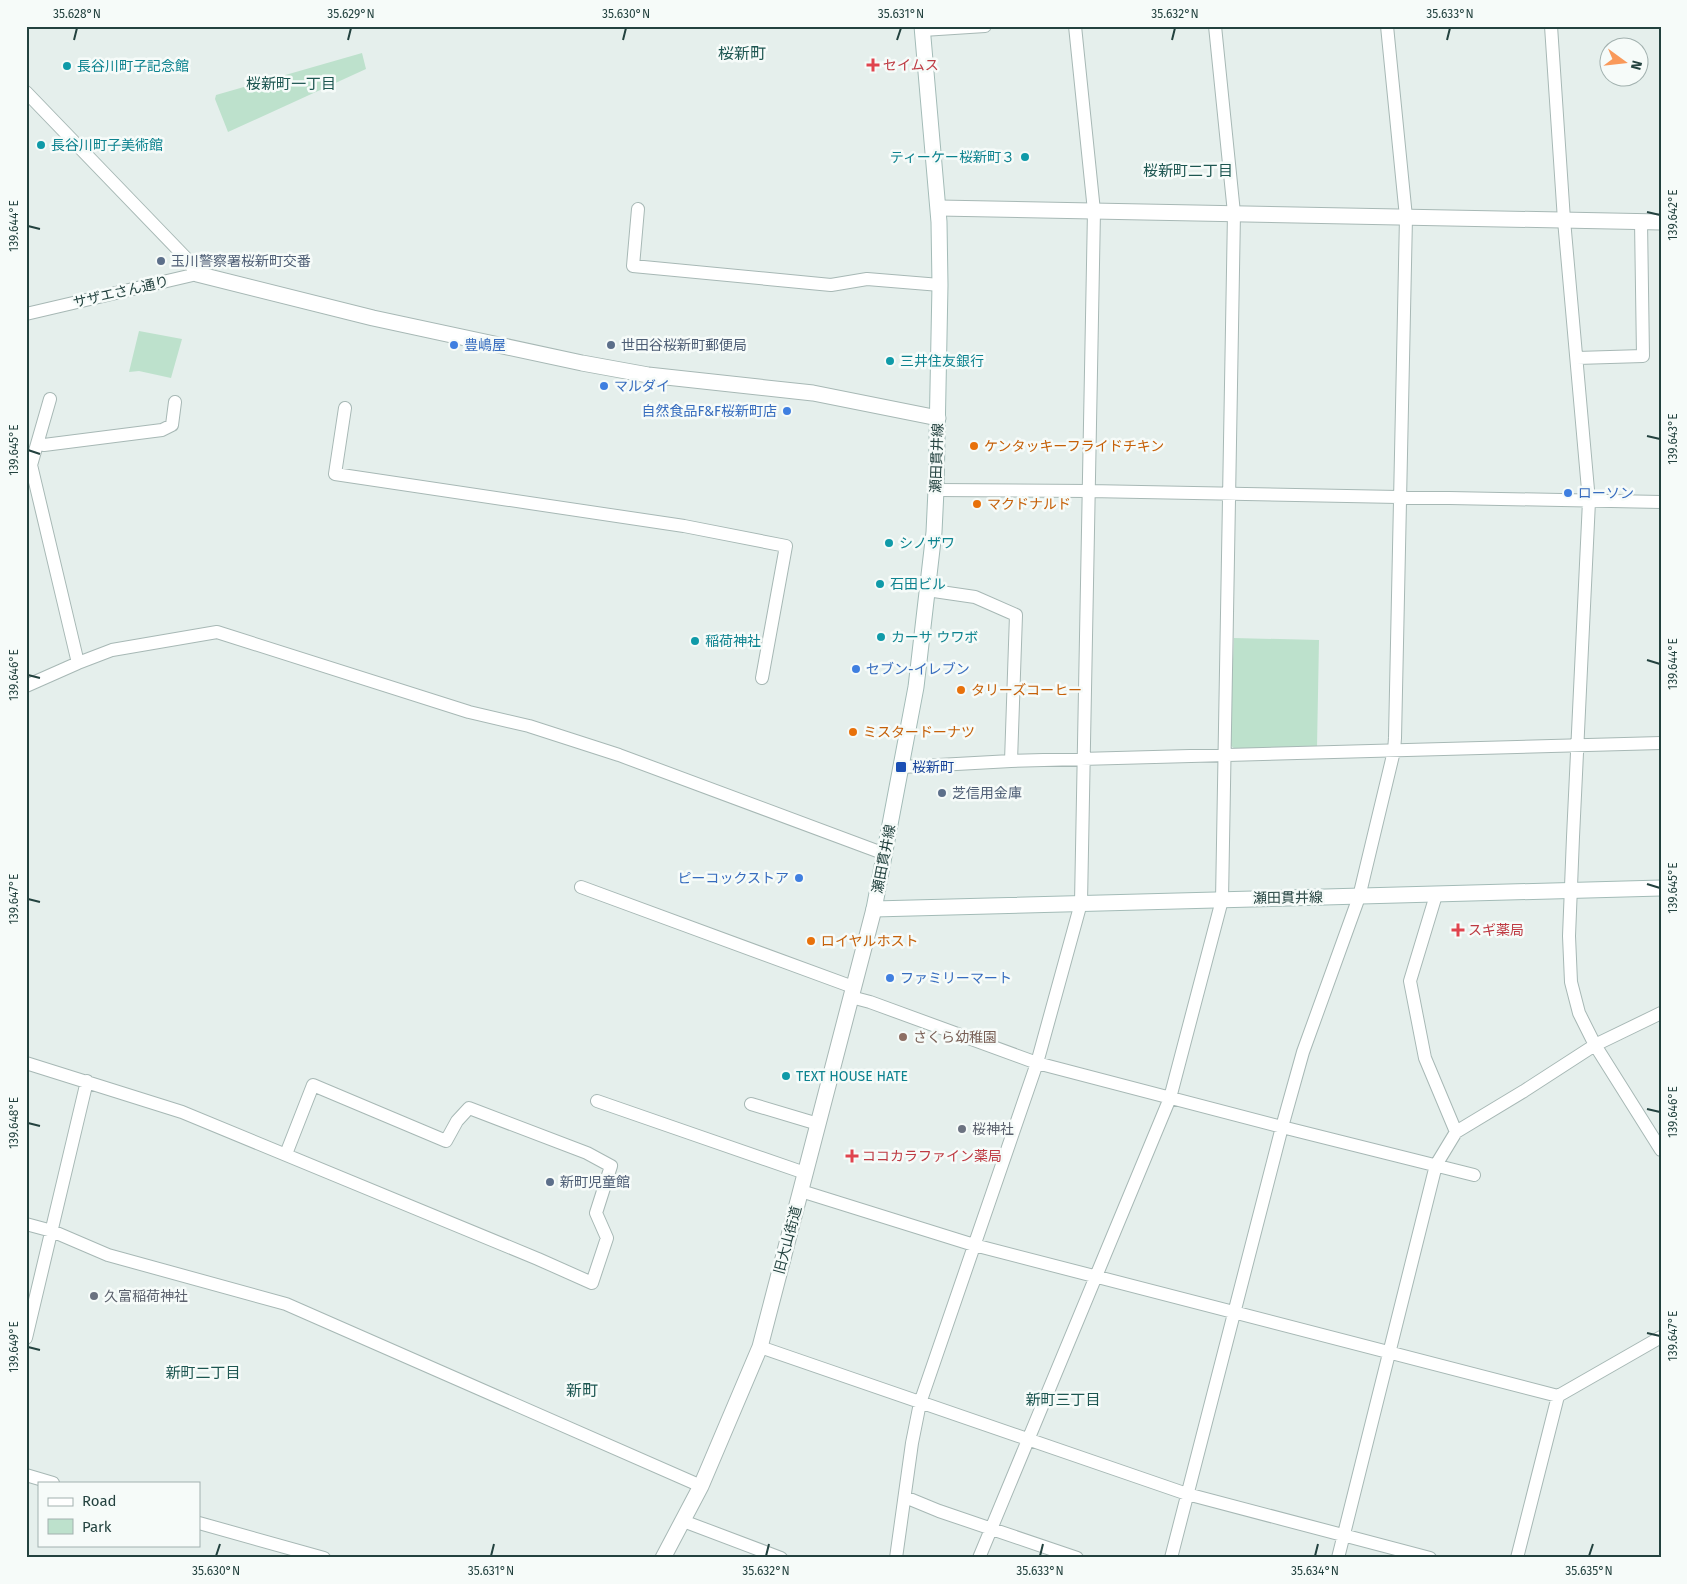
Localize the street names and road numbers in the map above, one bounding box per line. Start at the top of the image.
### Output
street label: サザエさん通り [71,273,171,311]
street label: 瀬田貫井線 [927,423,947,493]
street label: 瀬田貫井線 [869,823,899,895]
street label: 瀬田貫井線 [1253,889,1323,907]
street label: 旧大山街道 [771,1204,805,1276]

